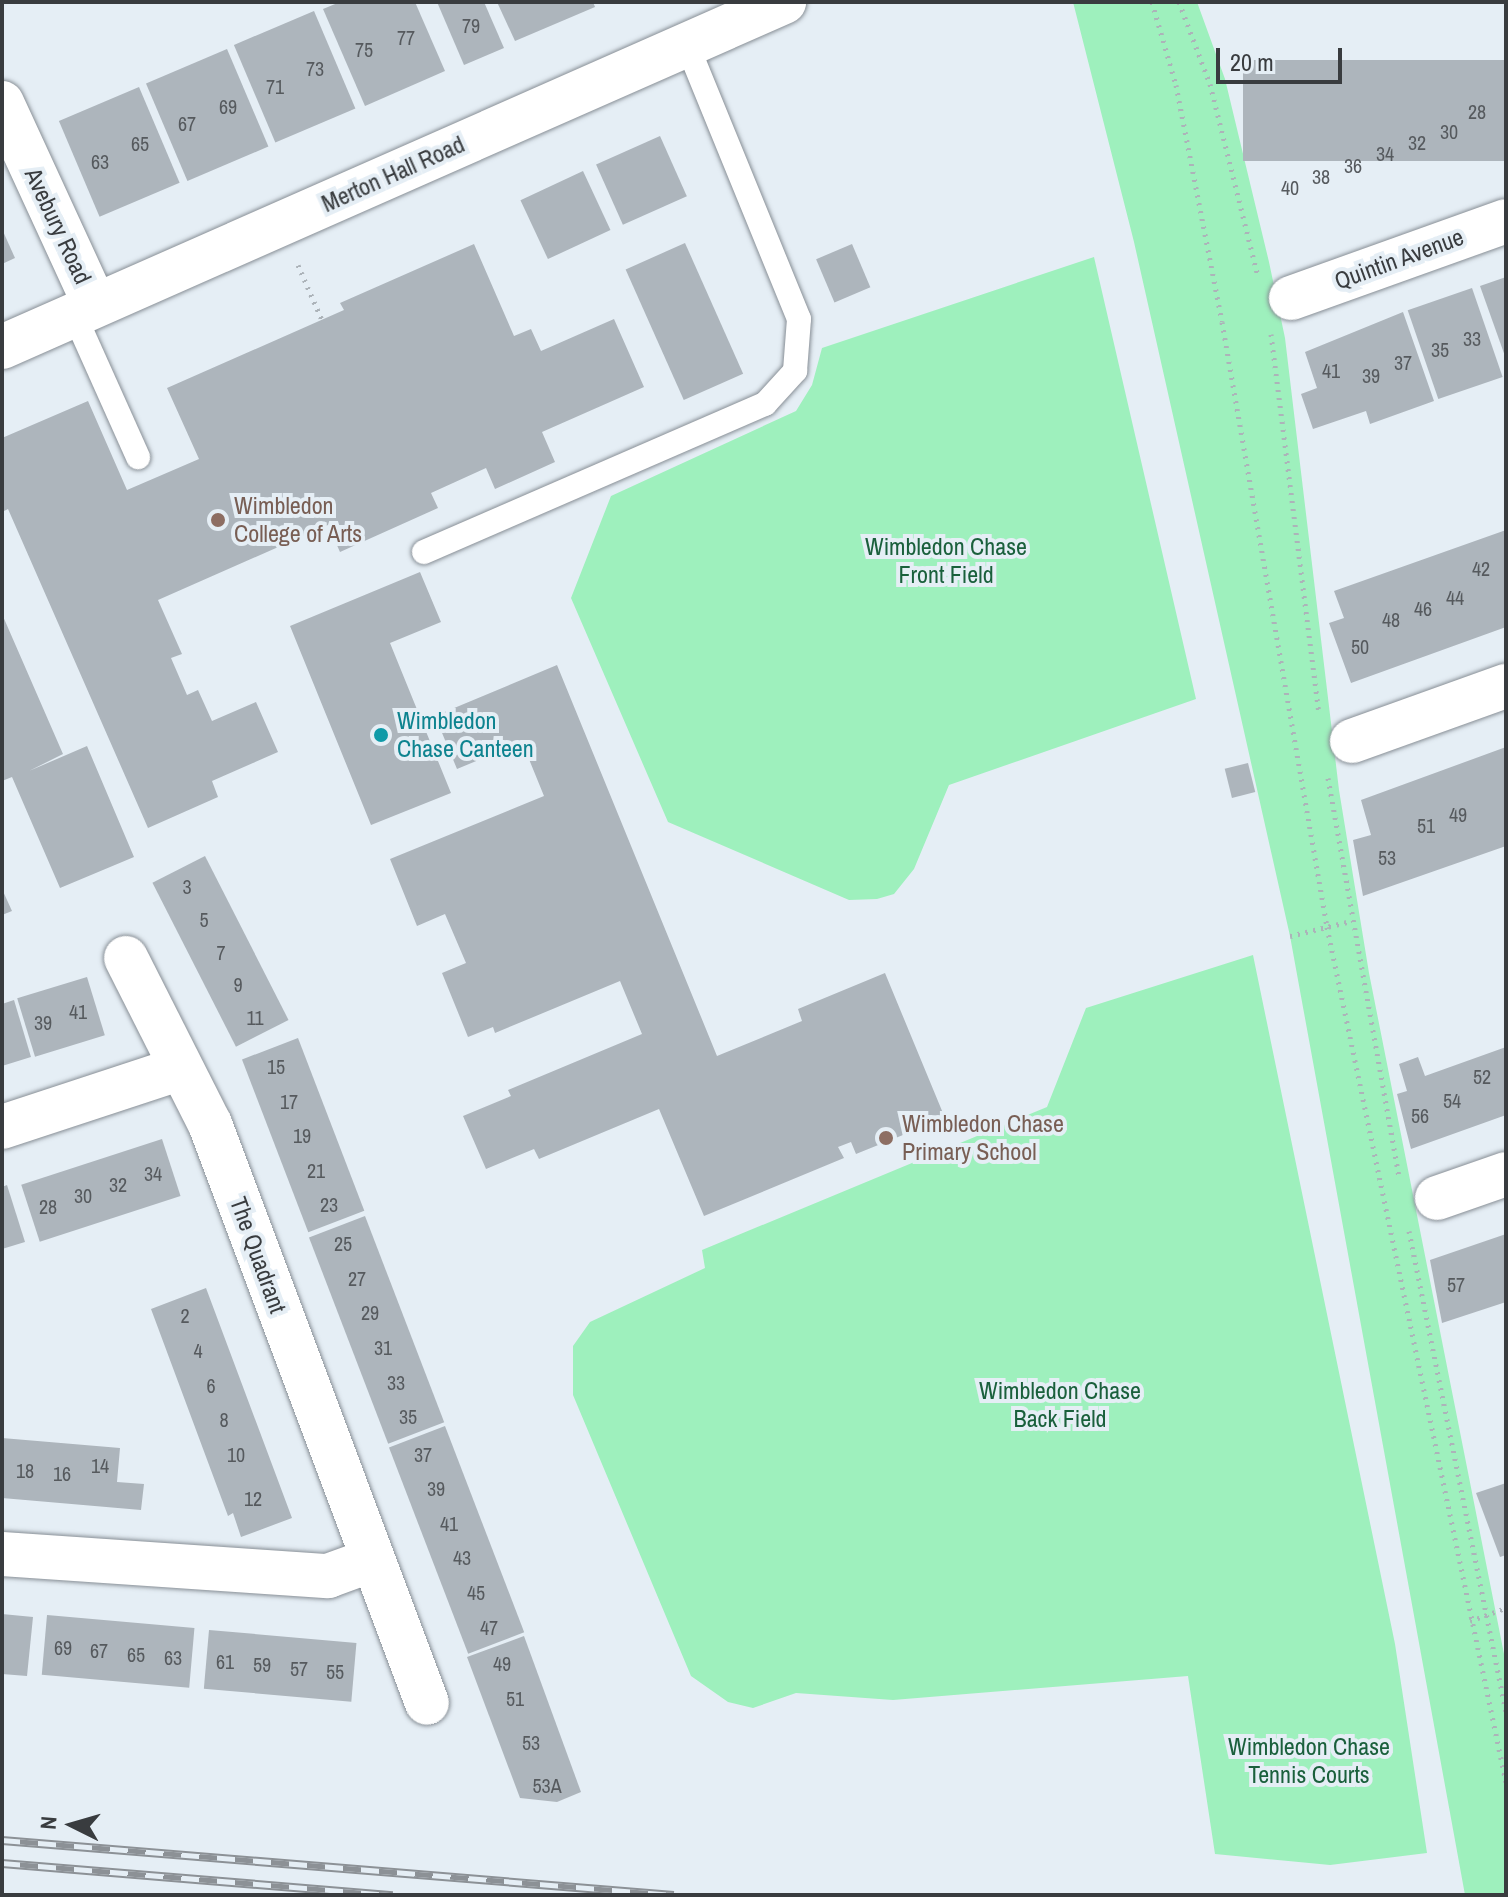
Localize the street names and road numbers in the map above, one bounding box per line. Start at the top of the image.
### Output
street label: Merton Hall Road [317,130,469,218]
street label: Avebury Road [19,164,97,288]
street label: Quintin Avenue [1330,222,1468,296]
street label: The Quadrant [224,1193,292,1317]

